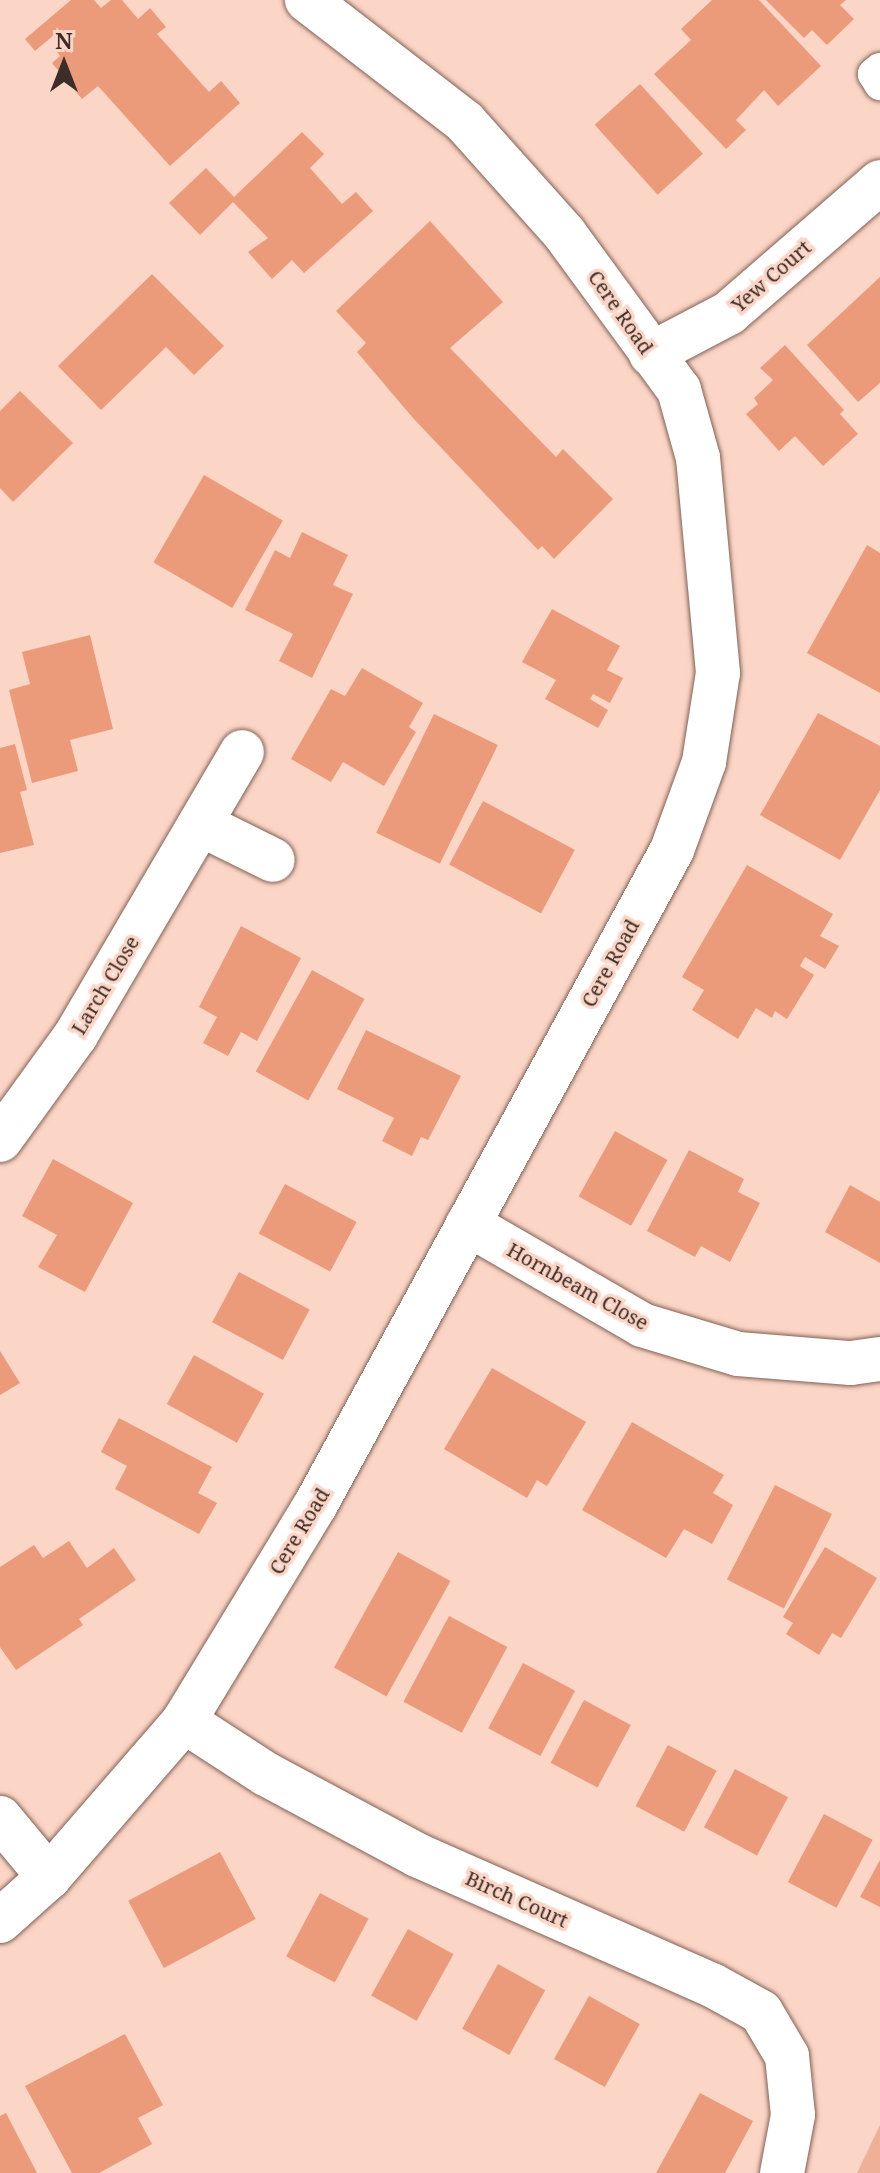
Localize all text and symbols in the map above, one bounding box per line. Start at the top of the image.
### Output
north arrow [24,24,104,104]
text: N [55,25,73,55]
street label: Yew Court [726,235,816,317]
street label: Cere Road [583,266,659,358]
street label: Cere Road [576,915,644,1011]
street label: Larch Close [66,931,144,1039]
street label: Hornbeam Close [503,1237,653,1335]
street label: Cere Road [264,1483,334,1579]
street label: Birch Court [462,1866,572,1932]

